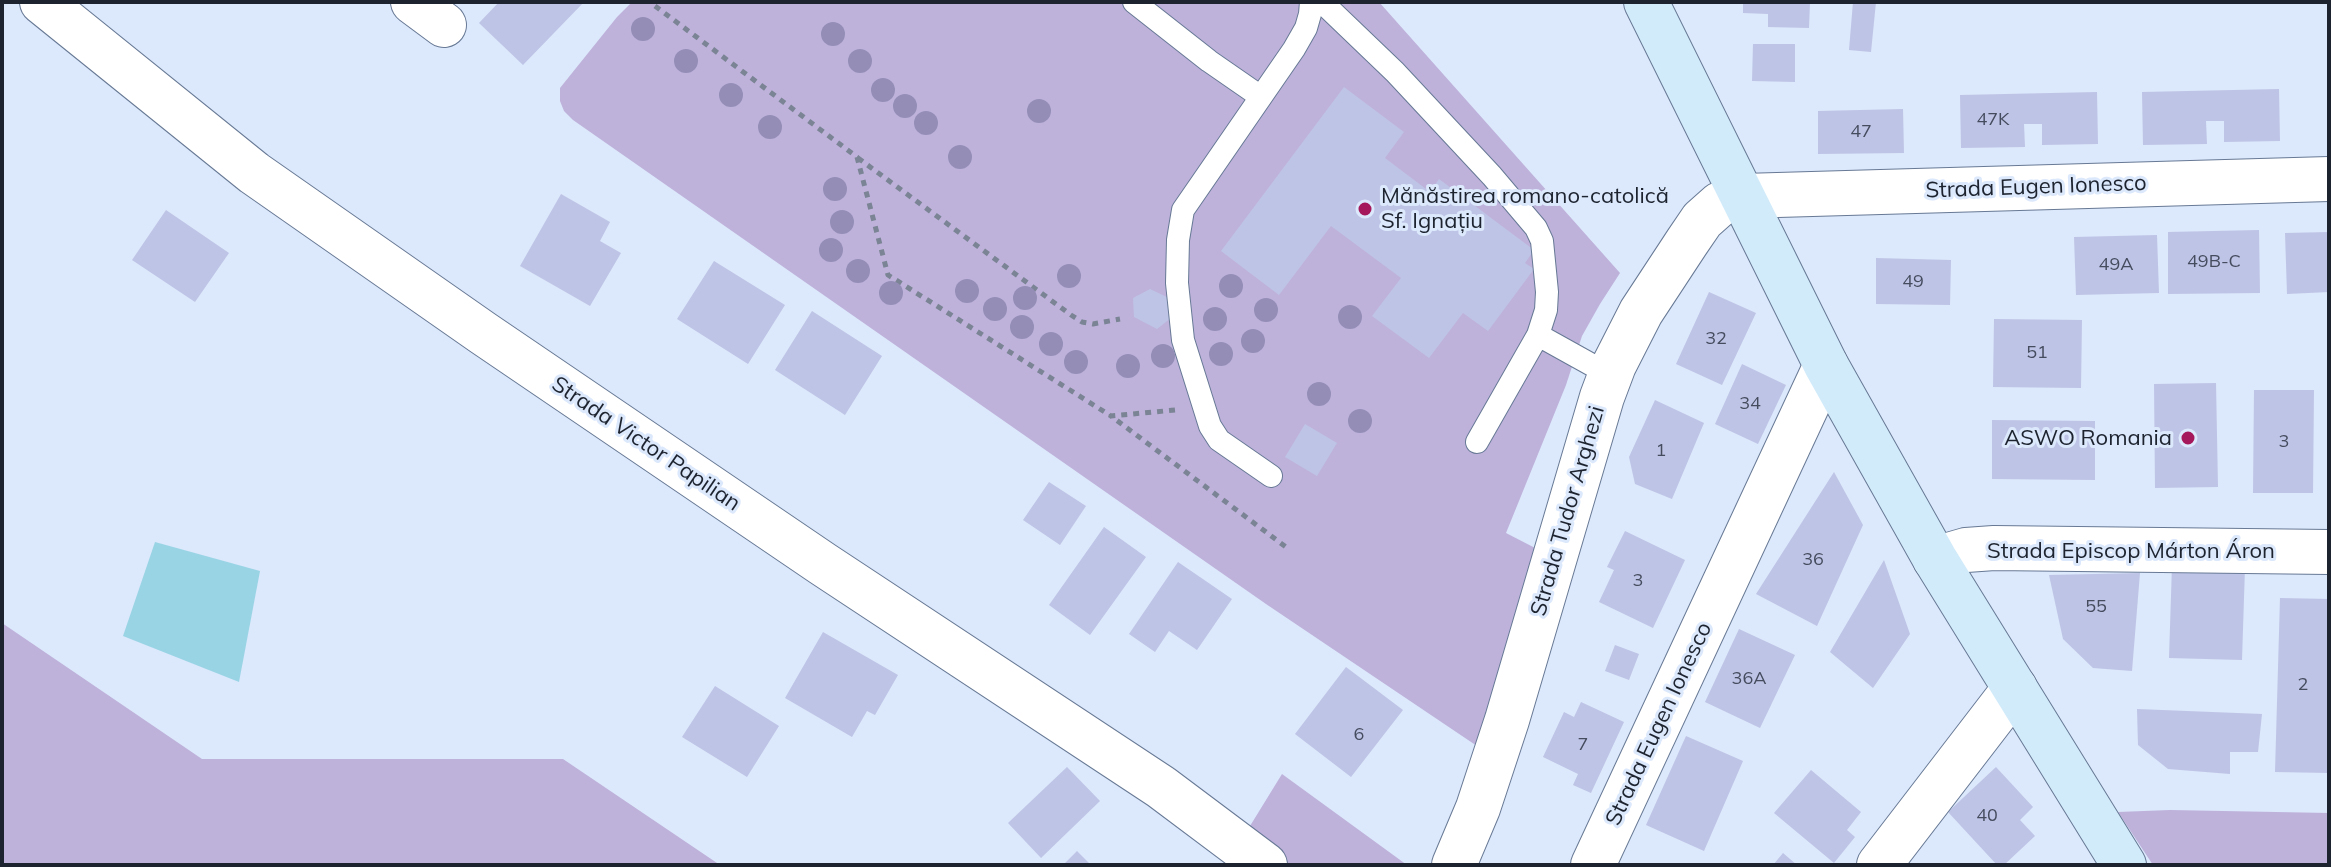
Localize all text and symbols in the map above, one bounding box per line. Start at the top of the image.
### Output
house number: 47K [1976,109,2010,131]
house number: 47 [1850,121,1872,143]
street label: Strada Eugen Ionesco [1925,170,2147,204]
place label: Mănăstirea romano-catolică Sf. Ignațiu [1381,183,1669,234]
marker: Mănăstirea romano-catolică Sf. Ignațiu [1356,200,1374,218]
house number: 49B-C [2187,251,2241,273]
house number: 49A [2099,254,2133,276]
house number: 49 [1902,271,1924,293]
house number: 32 [1705,328,1727,350]
house number: 51 [2026,342,2048,364]
street label: Strada Victor Papilian [547,371,745,517]
house number: 34 [1739,393,1761,415]
street label: Strada Tudor Arghezi [1525,403,1611,619]
place label: ASWO Romania [2004,425,2172,451]
marker: ASWO Romania [2179,429,2197,447]
house number: 3 [2279,431,2289,453]
house number: 1 [1656,440,1666,462]
street label: Strada Episcop Márton Áron [1987,538,2275,564]
house number: 36 [1802,549,1824,571]
house number: 3 [1633,570,1643,592]
house number: 55 [2085,596,2107,618]
street label: Strada Eugen Ionesco [1600,618,1718,830]
house number: 36A [1732,668,1766,690]
house number: 2 [2298,674,2308,696]
house number: 6 [1354,724,1364,746]
house number: 7 [1578,734,1588,756]
house number: 40 [1976,805,1998,827]

